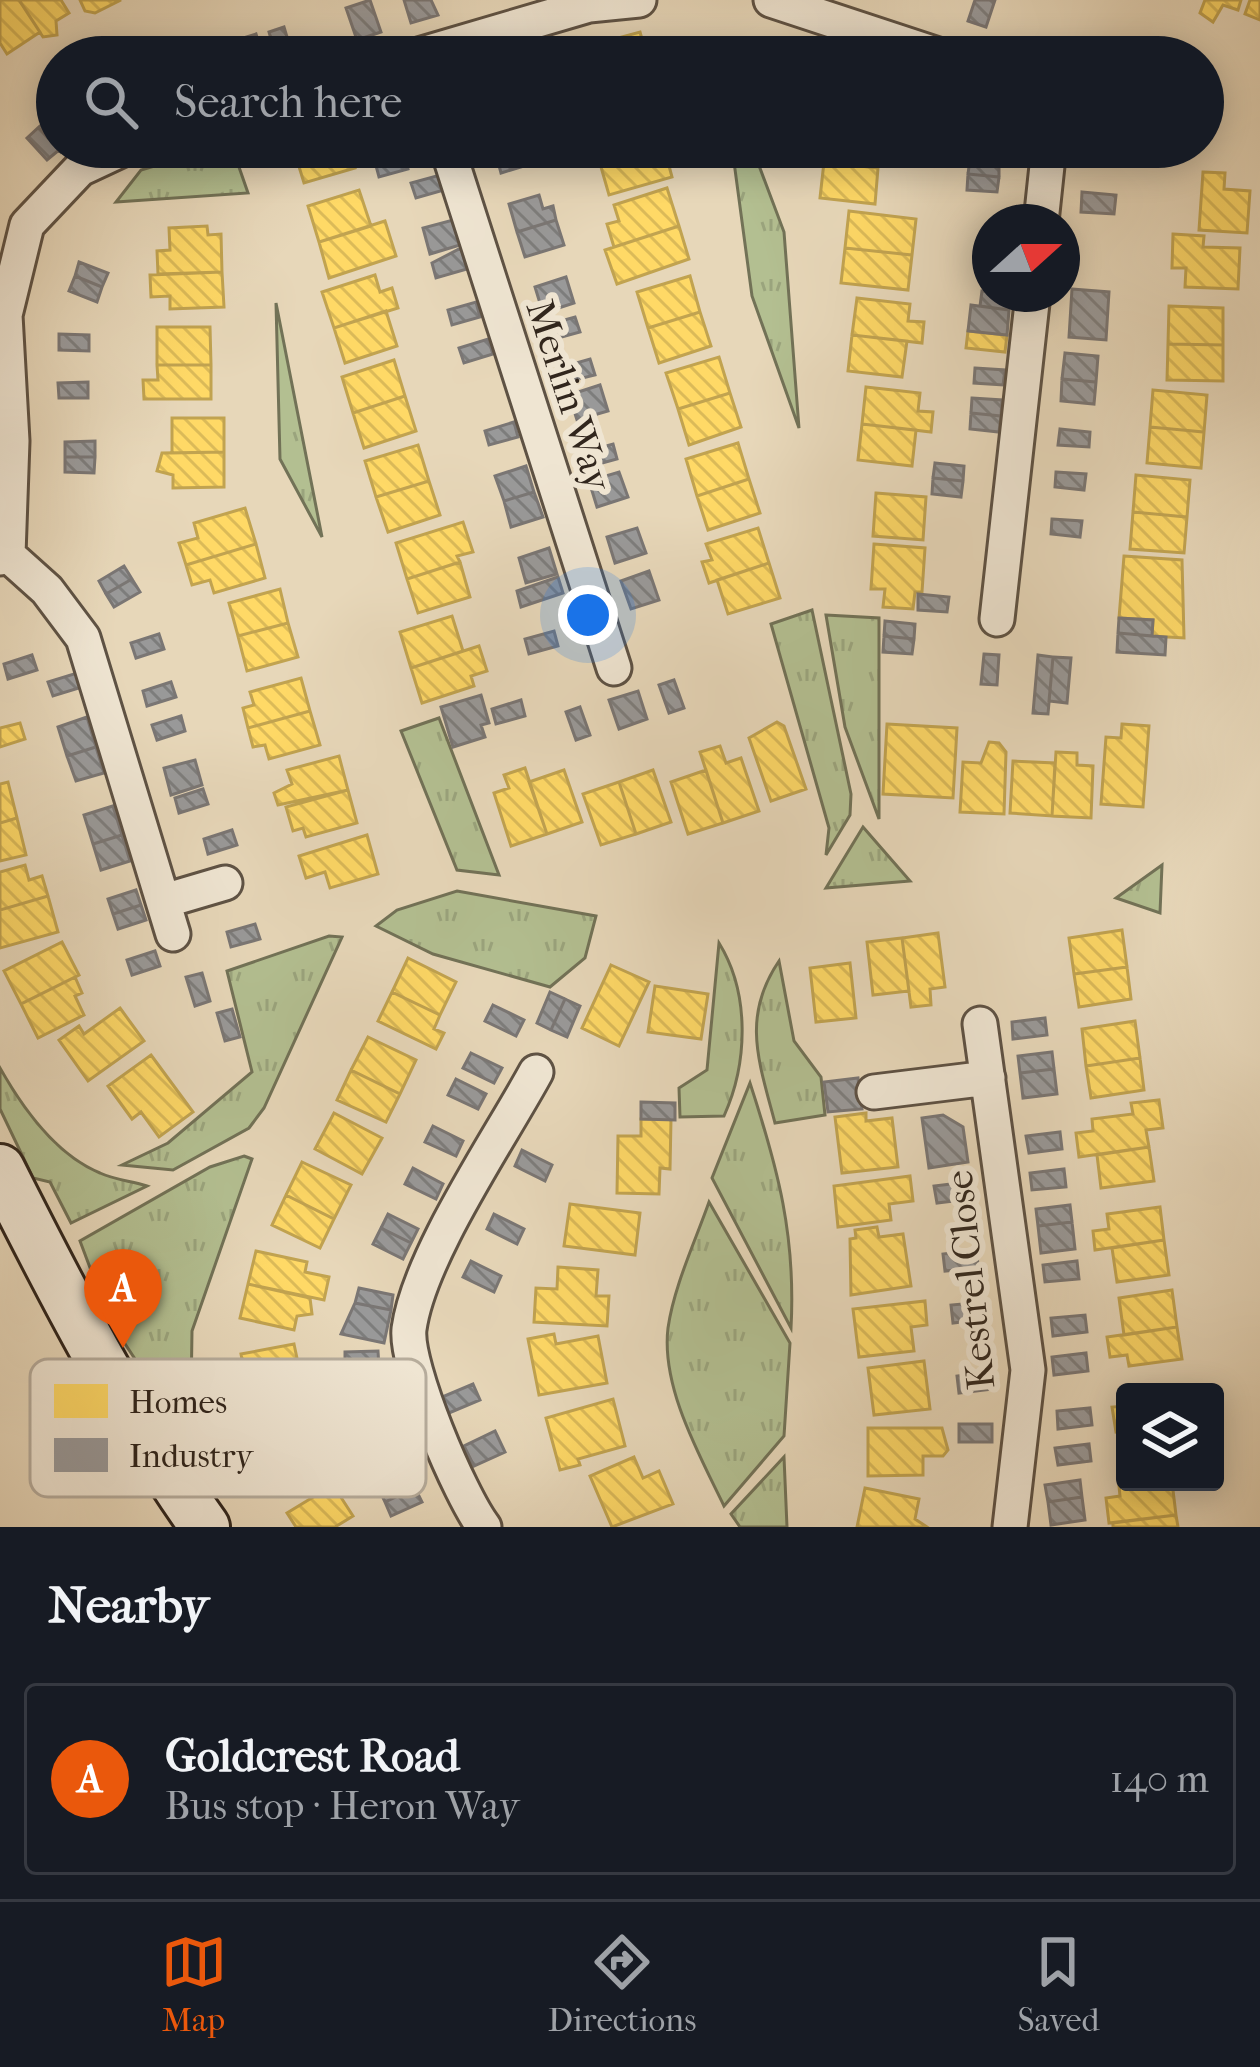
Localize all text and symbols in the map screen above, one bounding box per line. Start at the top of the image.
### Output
search box [36,36,1224,168]
icon: search [78,69,144,135]
text: Search here [174,76,402,129]
north arrow [972,204,1080,312]
street label: Merlin Way [517,294,622,498]
your location [558,585,618,645]
street label: Kestrel Close [936,1168,1004,1392]
pin: A [84,1249,162,1348]
legend [30,1359,426,1497]
text: Homes [129,1383,227,1422]
map controls [1116,1383,1224,1491]
button: layers [1116,1383,1224,1491]
text: Industry [129,1437,254,1476]
text: Nearby [48,1575,209,1635]
text: Goldcrest Road [165,1730,459,1783]
text: A [77,1756,103,1802]
text: 140 m [1110,1756,1209,1802]
text: Bus stop · Heron Way [165,1783,519,1829]
tab: Map [161,1929,227,2040]
tab: Directions [548,1929,696,2040]
tab: Saved [1018,1929,1099,2040]

